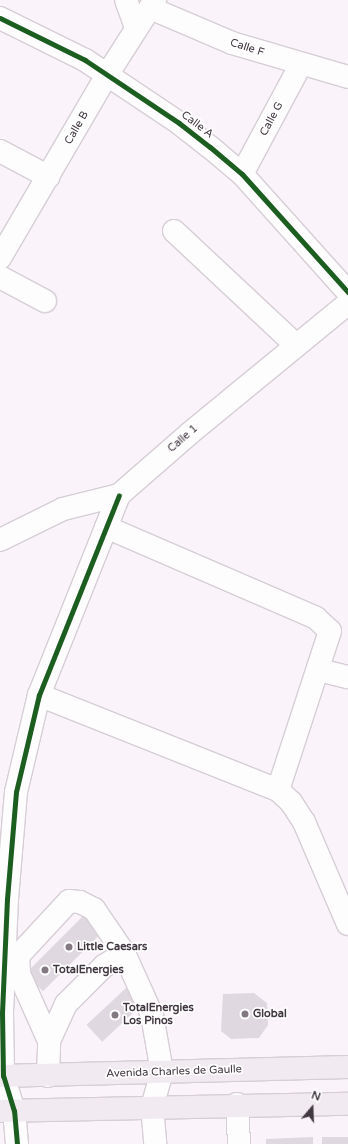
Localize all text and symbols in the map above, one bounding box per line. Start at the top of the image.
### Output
street label: Calle F [228,36,266,60]
street label: Calle G [258,100,286,138]
street label: Calle B [62,109,92,147]
street label: Calle A [178,109,216,141]
street label: Calle 1 [165,422,201,456]
place label: Little Caesars [77,940,147,954]
marker: Little Caesars [64,942,74,952]
place label: TotalEnergies [53,963,124,977]
marker: TotalEnergies [40,965,50,975]
place label: TotalEnergies Los Pinos [123,1002,194,1028]
place label: Global [253,1007,287,1021]
marker: Global [240,1009,250,1019]
marker: TotalEnergies Los Pinos [110,1010,120,1020]
street label: Avenida Charles de Gaulle [106,1063,242,1081]
north arrow [292,1088,332,1128]
text: N [310,1089,322,1104]

